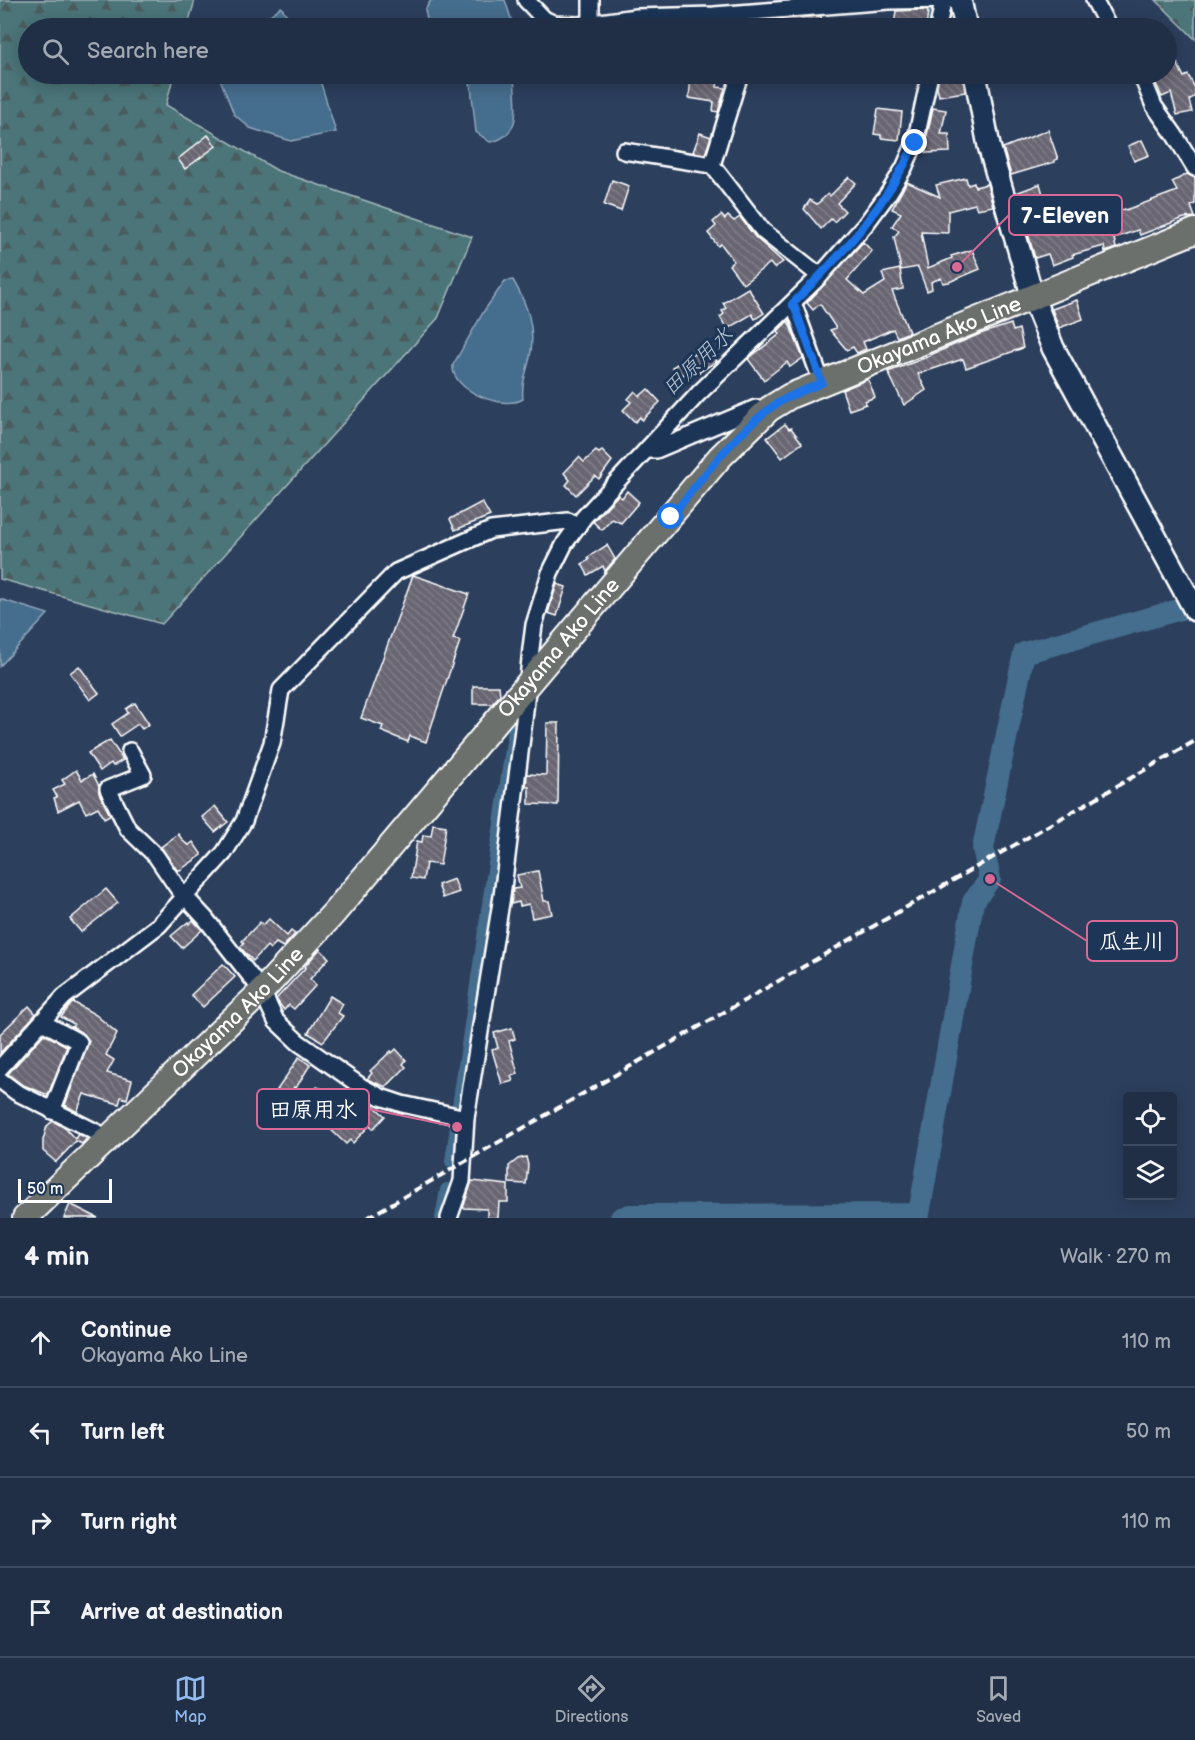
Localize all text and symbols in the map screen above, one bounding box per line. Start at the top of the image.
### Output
search box [18,18,1177,84]
icon: search [39,35,72,68]
text: Search here [87,38,209,65]
route end [901,129,927,155]
callout: 7-Eleven [1009,195,1122,235]
text: 7-Eleven [1021,203,1109,230]
street label: Okayama Ako Line [853,291,1025,380]
water label: 田原用水 [657,322,739,402]
route start [657,503,683,529]
street label: Okayama Ako Line [493,573,625,723]
callout: 瓜生川 [1087,921,1177,961]
text: 瓜生川 [1099,929,1165,956]
street label: Okayama Ako Line [167,942,309,1083]
callout: 田原用水 [257,1089,369,1129]
map controls [1123,1092,1177,1200]
button: locate [1123,1092,1177,1146]
text: 田原用水 [269,1097,357,1124]
button: layers [1123,1146,1177,1200]
scale bar [18,1176,112,1204]
text: 50 m [27,1180,63,1199]
text: 4 min [24,1242,89,1273]
text: Walk · 270 m [1060,1245,1171,1269]
text: Continue [81,1317,171,1344]
icon: ahead [24,1326,57,1359]
text: 110 m [1122,1330,1171,1354]
text: Okayama Ako Line [81,1344,248,1368]
icon: left [24,1416,57,1449]
text: Turn left [81,1419,165,1446]
text: 50 m [1126,1420,1171,1444]
icon: right [24,1506,57,1539]
text: Turn right [81,1509,177,1536]
text: 110 m [1122,1510,1171,1534]
icon: arrive [24,1596,57,1629]
text: Arrive at destination [81,1599,283,1626]
tab: Map [174,1672,207,1727]
tab: Directions [555,1672,628,1727]
tab: Saved [976,1672,1021,1727]

